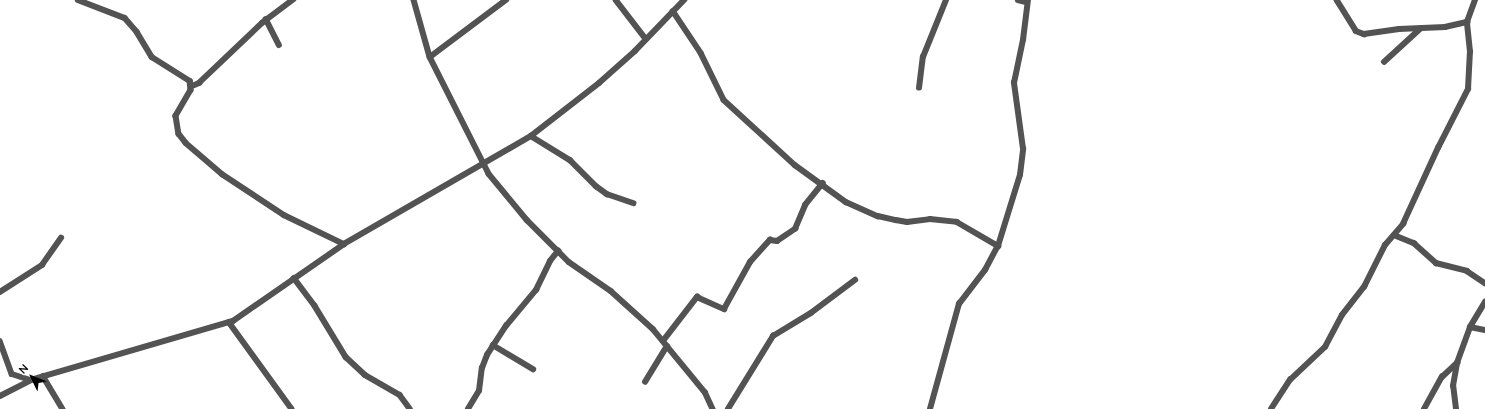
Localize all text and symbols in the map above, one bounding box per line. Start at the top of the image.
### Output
north arrow [12,357,52,397]
text: N [15,361,31,377]

